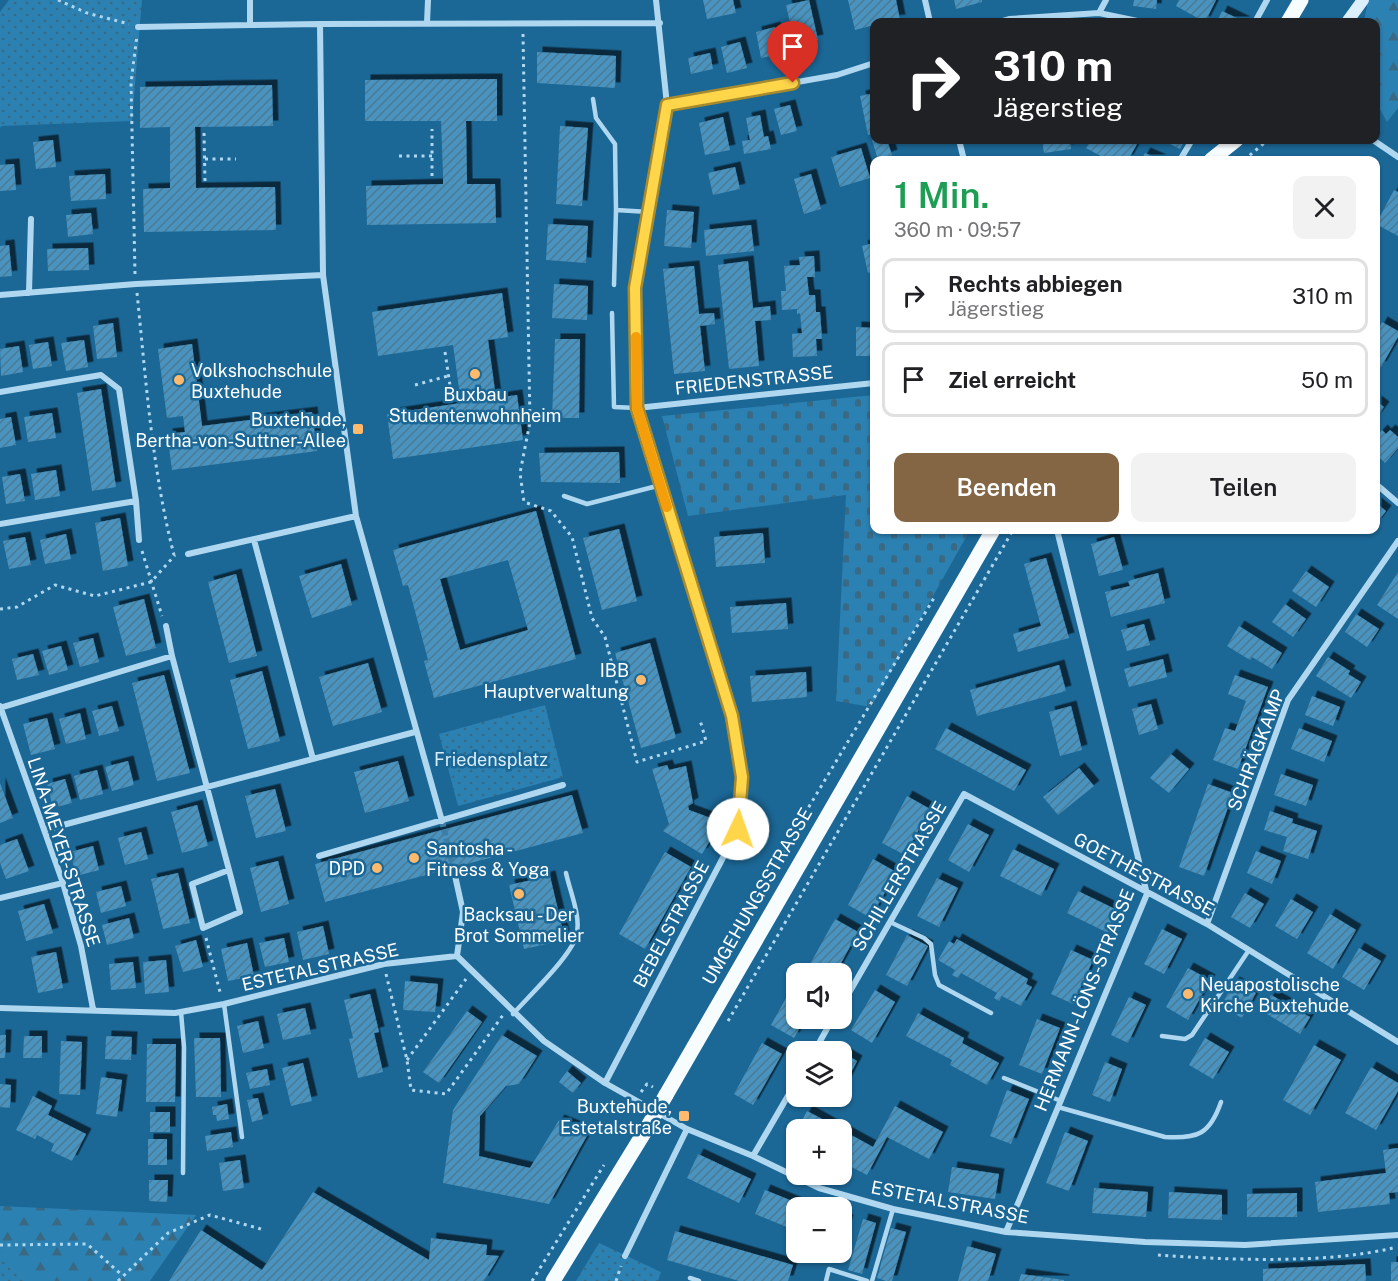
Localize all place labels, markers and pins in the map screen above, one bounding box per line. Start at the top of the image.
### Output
pin [767,21,818,83]
place label: Volkshochschule Buxtehude [191,360,332,402]
marker: Buxbau Studentenwohnheim [468,367,482,381]
marker: Volkshochschule Buxtehude [172,373,186,387]
place label: Buxbau Studentenwohnheim [389,384,561,426]
place label: Buxtehude, Bertha-von-Suttner-Allee [135,409,346,451]
marker: Buxtehude, Bertha-von-Suttner-Allee [351,422,365,436]
place label: IBB Hauptverwaltung [483,660,629,702]
marker: IBB Hauptverwaltung [634,673,648,687]
place label: Santosha - Fitness & Yoga [426,838,549,880]
marker: Santosha - Fitness & Yoga [407,851,421,865]
place label: DPD [329,858,365,879]
marker: DPD [370,861,384,875]
marker: Backsau - Der Brot Sommelier [512,887,526,901]
place label: Backsau - Der Brot Sommelier [454,904,584,946]
place label: Neuapostolische Kirche Buxtehude [1200,974,1349,1016]
marker: Neuapostolische Kirche Buxtehude [1181,987,1195,1001]
place label: Buxtehude, Estetalstraße [560,1096,672,1138]
marker: Buxtehude, Estetalstraße [677,1109,691,1123]

